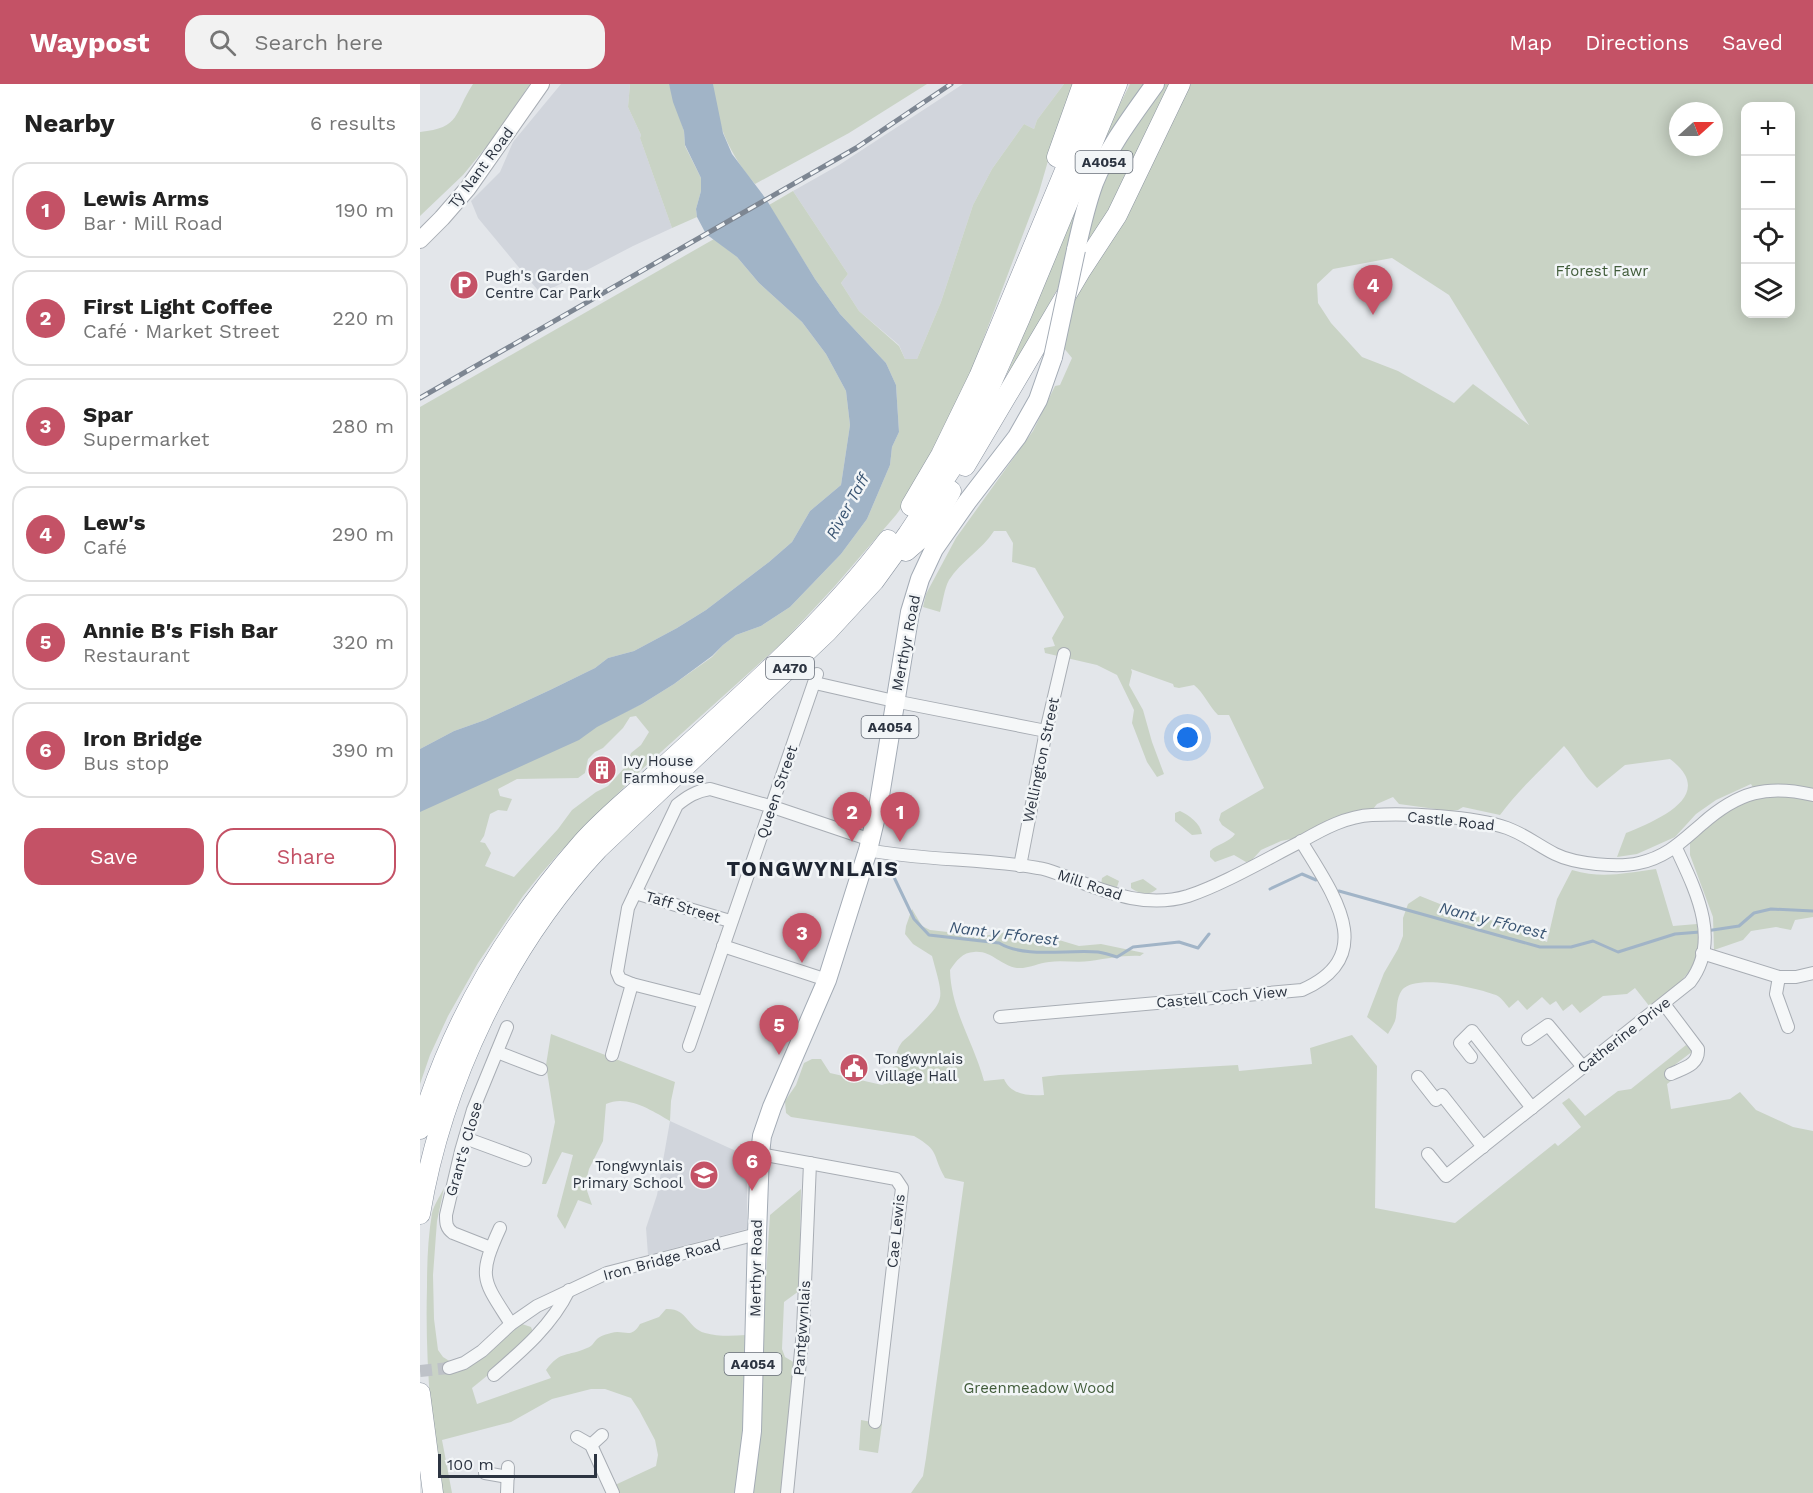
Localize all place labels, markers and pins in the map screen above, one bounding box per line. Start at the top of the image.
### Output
pin: 4 [1354,266,1392,315]
place label: Pugh's Garden Centre Car Park [485,267,601,302]
parking icon: Pugh's Garden Centre Car Park [448,269,480,301]
place label: Ivy House Farmhouse [623,752,704,787]
building icon: Ivy House Farmhouse [586,754,618,786]
pin: 2 [832,792,872,842]
pin: 1 [880,792,920,842]
pin: 3 [782,914,821,963]
pin: 5 [760,1006,798,1055]
place label: Tongwynlais Village Hall [875,1050,963,1085]
public building icon: Tongwynlais Village Hall [838,1052,870,1084]
pin: 6 [732,1142,772,1191]
place label: Tongwynlais Primary School [572,1157,683,1192]
school or university icon: Tongwynlais Primary School [688,1159,720,1191]

